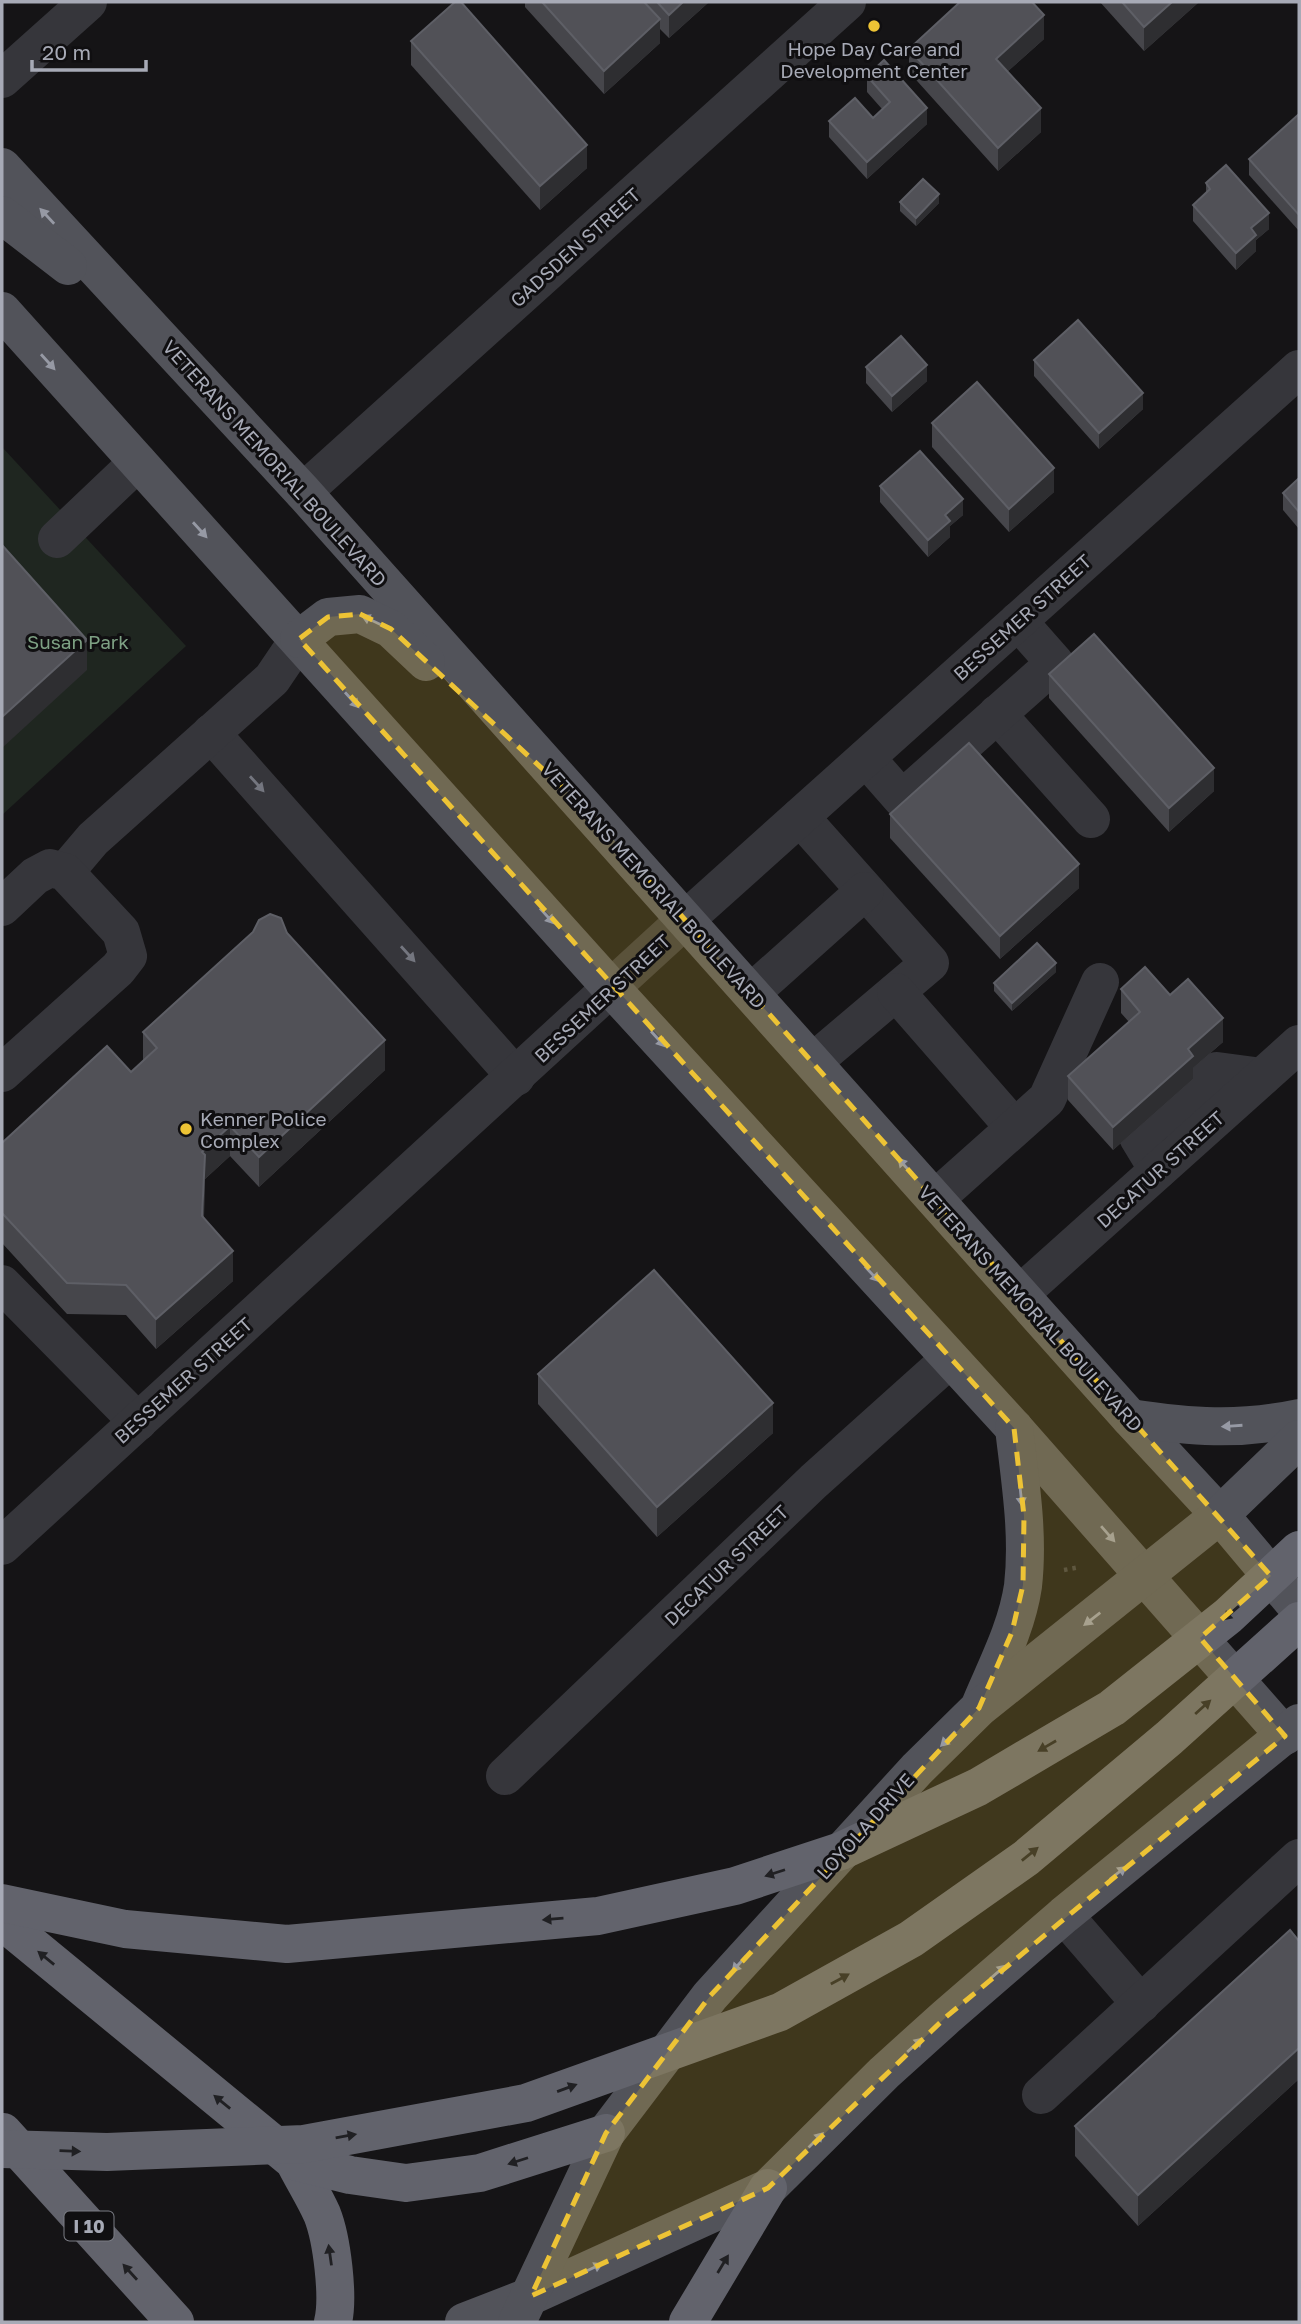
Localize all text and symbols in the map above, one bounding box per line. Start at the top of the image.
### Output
marker: Hope Day Care and Development Center [866,18,882,34]
scale bar [32,28,145,72]
place label: Hope Day Care and Development Center [780,37,968,82]
text: 20 m [42,39,91,65]
street label: GADSDEN STREET [505,182,645,311]
one-way arrow [40,208,56,225]
street label: VETERANS MEMORIAL BOULEVARD [158,335,392,591]
one-way arrow [39,353,55,370]
one-way arrow [192,521,208,538]
street label: BESSEMER STREET [948,549,1096,685]
one-way arrow [361,614,382,625]
park label: Susan Park [27,630,129,653]
one-way arrow [344,691,360,708]
street label: VETERANS MEMORIAL BOULEVARD [537,757,771,1013]
one-way arrow [249,775,265,793]
one-way arrow [538,907,554,924]
street label: BESSEMER STREET [529,929,675,1067]
one-way arrow [400,946,415,963]
one-way arrow [650,1031,665,1048]
street label: DECATUR STREET [1091,1106,1229,1232]
place label: Kenner Police Complex [200,1107,327,1152]
marker: Kenner Police Complex [178,1121,194,1137]
one-way arrow [897,1157,913,1175]
street label: VETERANS MEMORIAL BOULEVARD [914,1180,1148,1436]
one-way arrow [864,1265,880,1282]
street label: BESSEMER STREET [109,1312,257,1448]
one-way arrow [1220,1421,1242,1432]
one-way arrow [1016,1485,1027,1507]
street label: DECATUR STREET [659,1500,793,1630]
one-way arrow [1100,1525,1116,1543]
one-way arrow [1222,1605,1240,1621]
one-way arrow [1083,1612,1101,1626]
one-way arrow [1194,1699,1212,1715]
one-way arrow [940,1730,957,1746]
one-way arrow [1038,1740,1057,1752]
street label: LOYOLA DRIVE [811,1768,919,1884]
one-way arrow [1020,1847,1038,1862]
one-way arrow [1108,1866,1127,1880]
one-way arrow [765,1868,786,1879]
one-way arrow [542,1914,564,1925]
one-way arrow [37,1951,54,1966]
one-way arrow [732,1956,748,1973]
one-way arrow [989,1965,1006,1980]
one-way arrow [830,1973,850,1985]
one-way arrow [906,2037,924,2053]
one-way arrow [557,2082,578,2093]
one-way arrow [213,2095,230,2110]
one-way arrow [335,2130,357,2141]
one-way arrow [808,2132,824,2148]
one-way arrow [59,2145,81,2157]
one-way arrow [507,2156,528,2167]
road number: I 10 [64,2212,114,2240]
one-way arrow [325,2244,336,2266]
one-way arrow [716,2254,729,2273]
one-way arrow [583,2262,603,2274]
one-way arrow [122,2264,138,2281]

